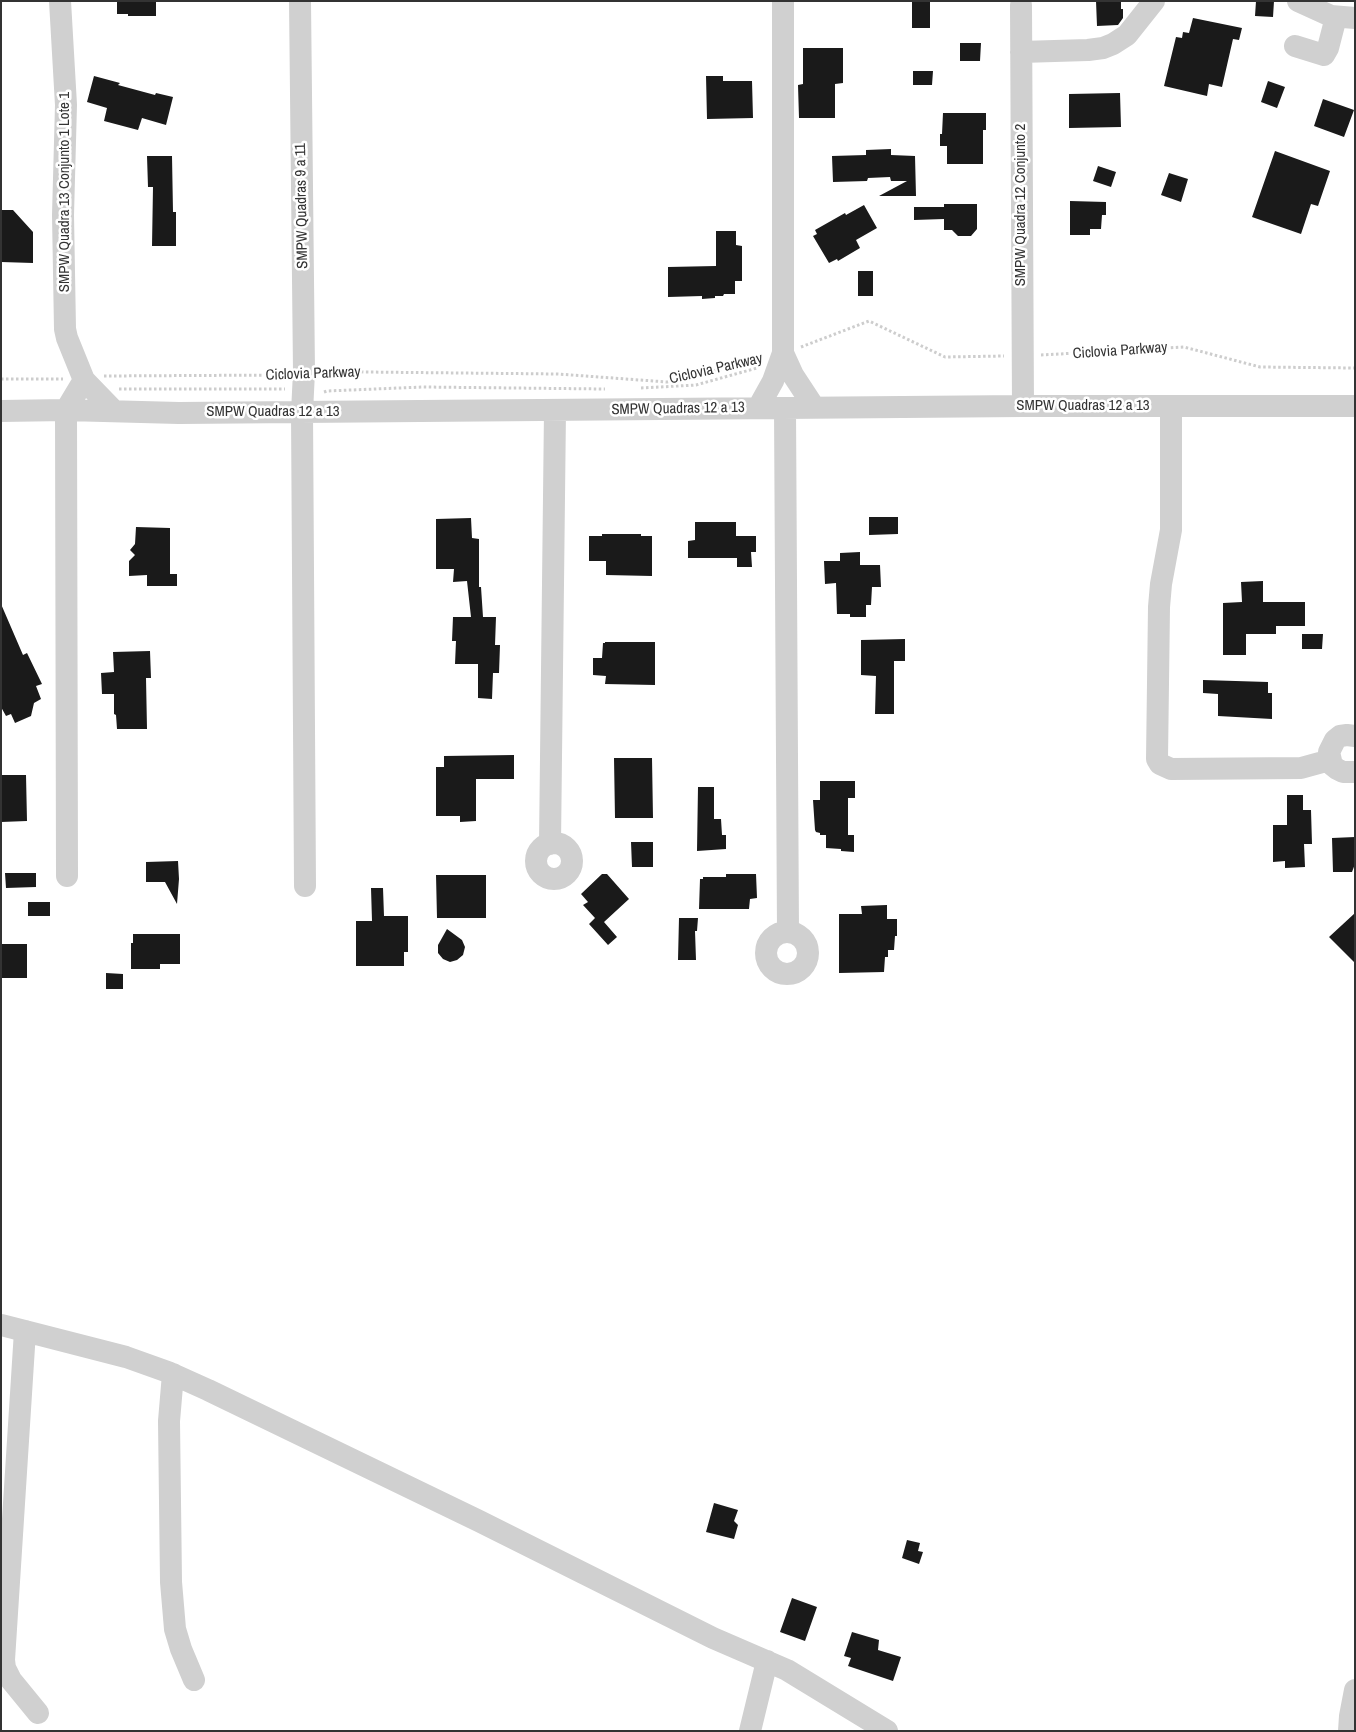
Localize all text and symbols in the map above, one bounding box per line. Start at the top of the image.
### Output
street label: SMPW Quadra 13 Conjunto 1 Lote 1 [56,92,74,292]
street label: SMPW Quadra 12 Conjunto 2 [1012,124,1030,286]
street label: SMPW Quadras 9 a 11 [292,143,312,269]
street label: Ciclovia Parkway [1072,339,1168,363]
street label: Ciclovia Parkway [668,350,764,388]
street label: Ciclovia Parkway [265,363,361,385]
street label: SMPW Quadras 12 a 13 [1016,397,1150,415]
street label: SMPW Quadras 12 a 13 [611,399,745,419]
street label: SMPW Quadras 12 a 13 [206,403,340,421]

